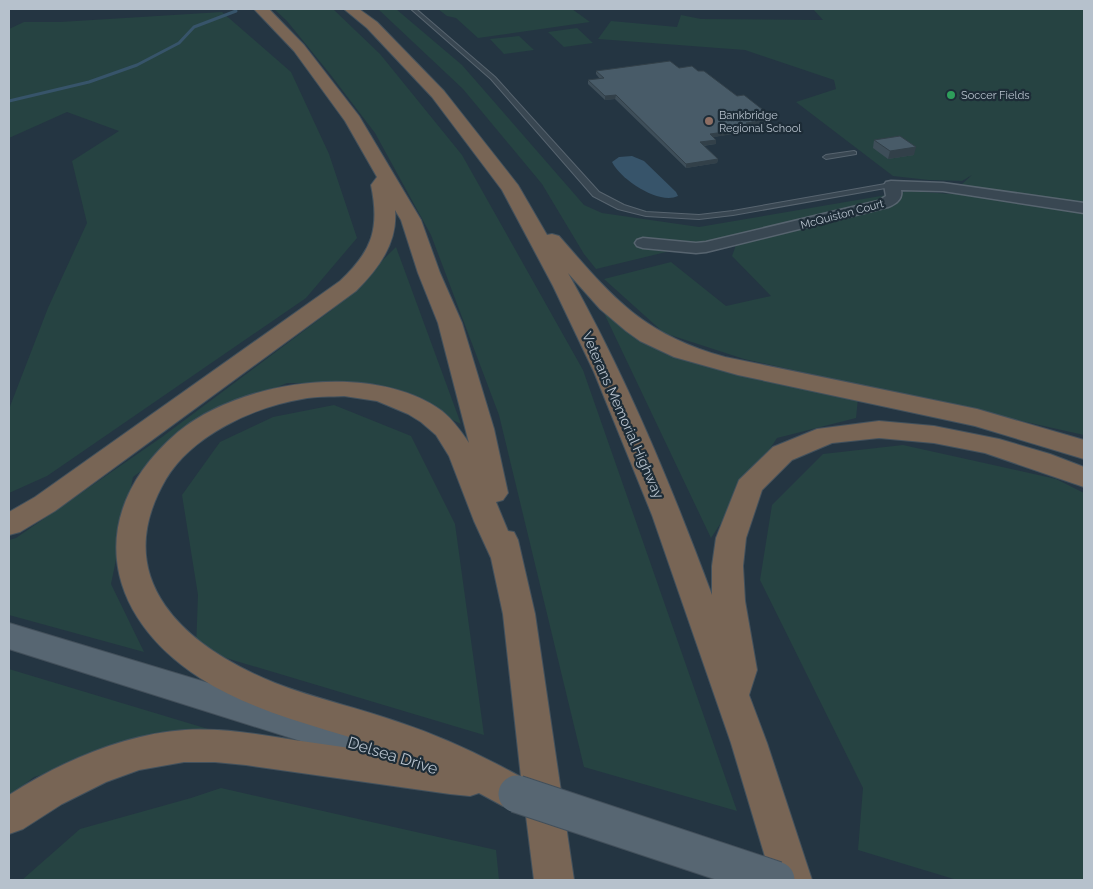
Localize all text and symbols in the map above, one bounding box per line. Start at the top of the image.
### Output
marker: Soccer Fields [945,89,957,101]
place label: Soccer Fields [961,89,1030,102]
place label: Bankbridge Regional School [719,109,801,135]
marker: Bankbridge Regional School [703,115,715,127]
street label: McQuiston Court [799,197,885,232]
street label: Veterans Memorial Highway [579,329,667,501]
street label: Delsea Drive [345,733,440,778]

